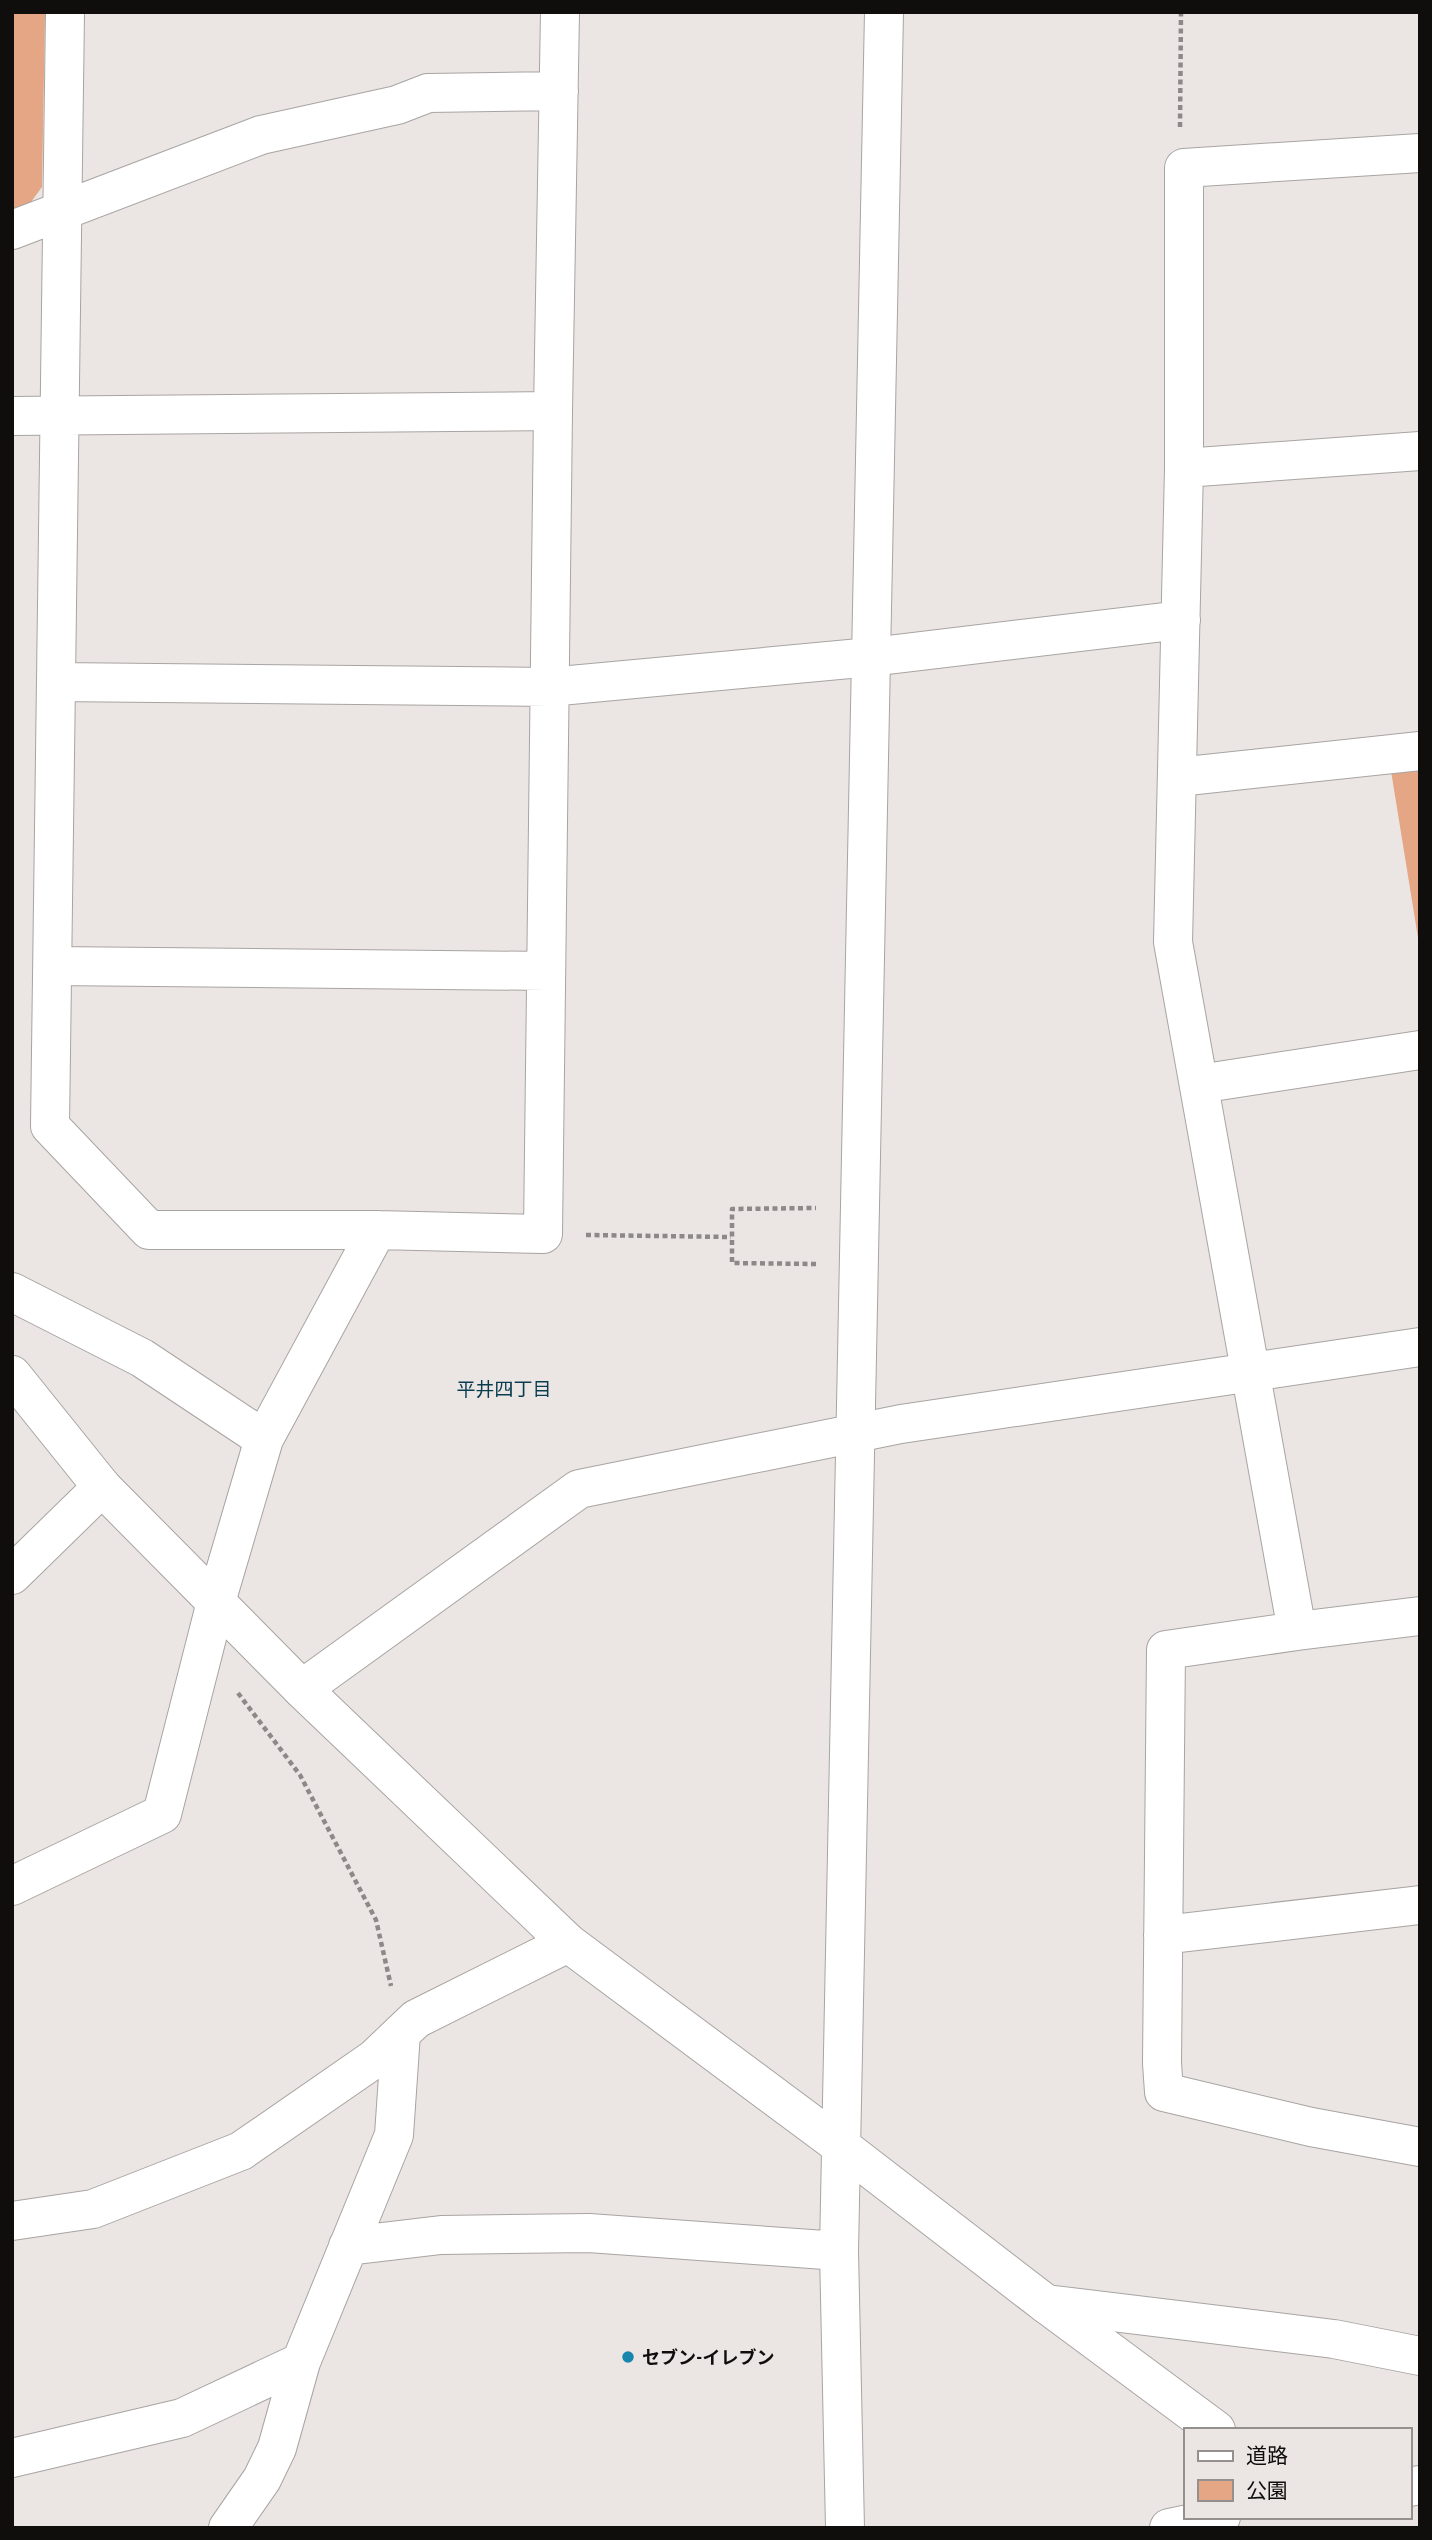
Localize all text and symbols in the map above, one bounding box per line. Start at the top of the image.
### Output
district label: 平井四丁目 [456,1378,552,1401]
place label: セブン-イレブン [642,2347,775,2368]
marker: セブン-イレブン [620,2349,636,2365]
legend [1184,2428,1411,2519]
text: 道路 [1246,2444,1288,2468]
text: 公園 [1246,2479,1288,2503]

